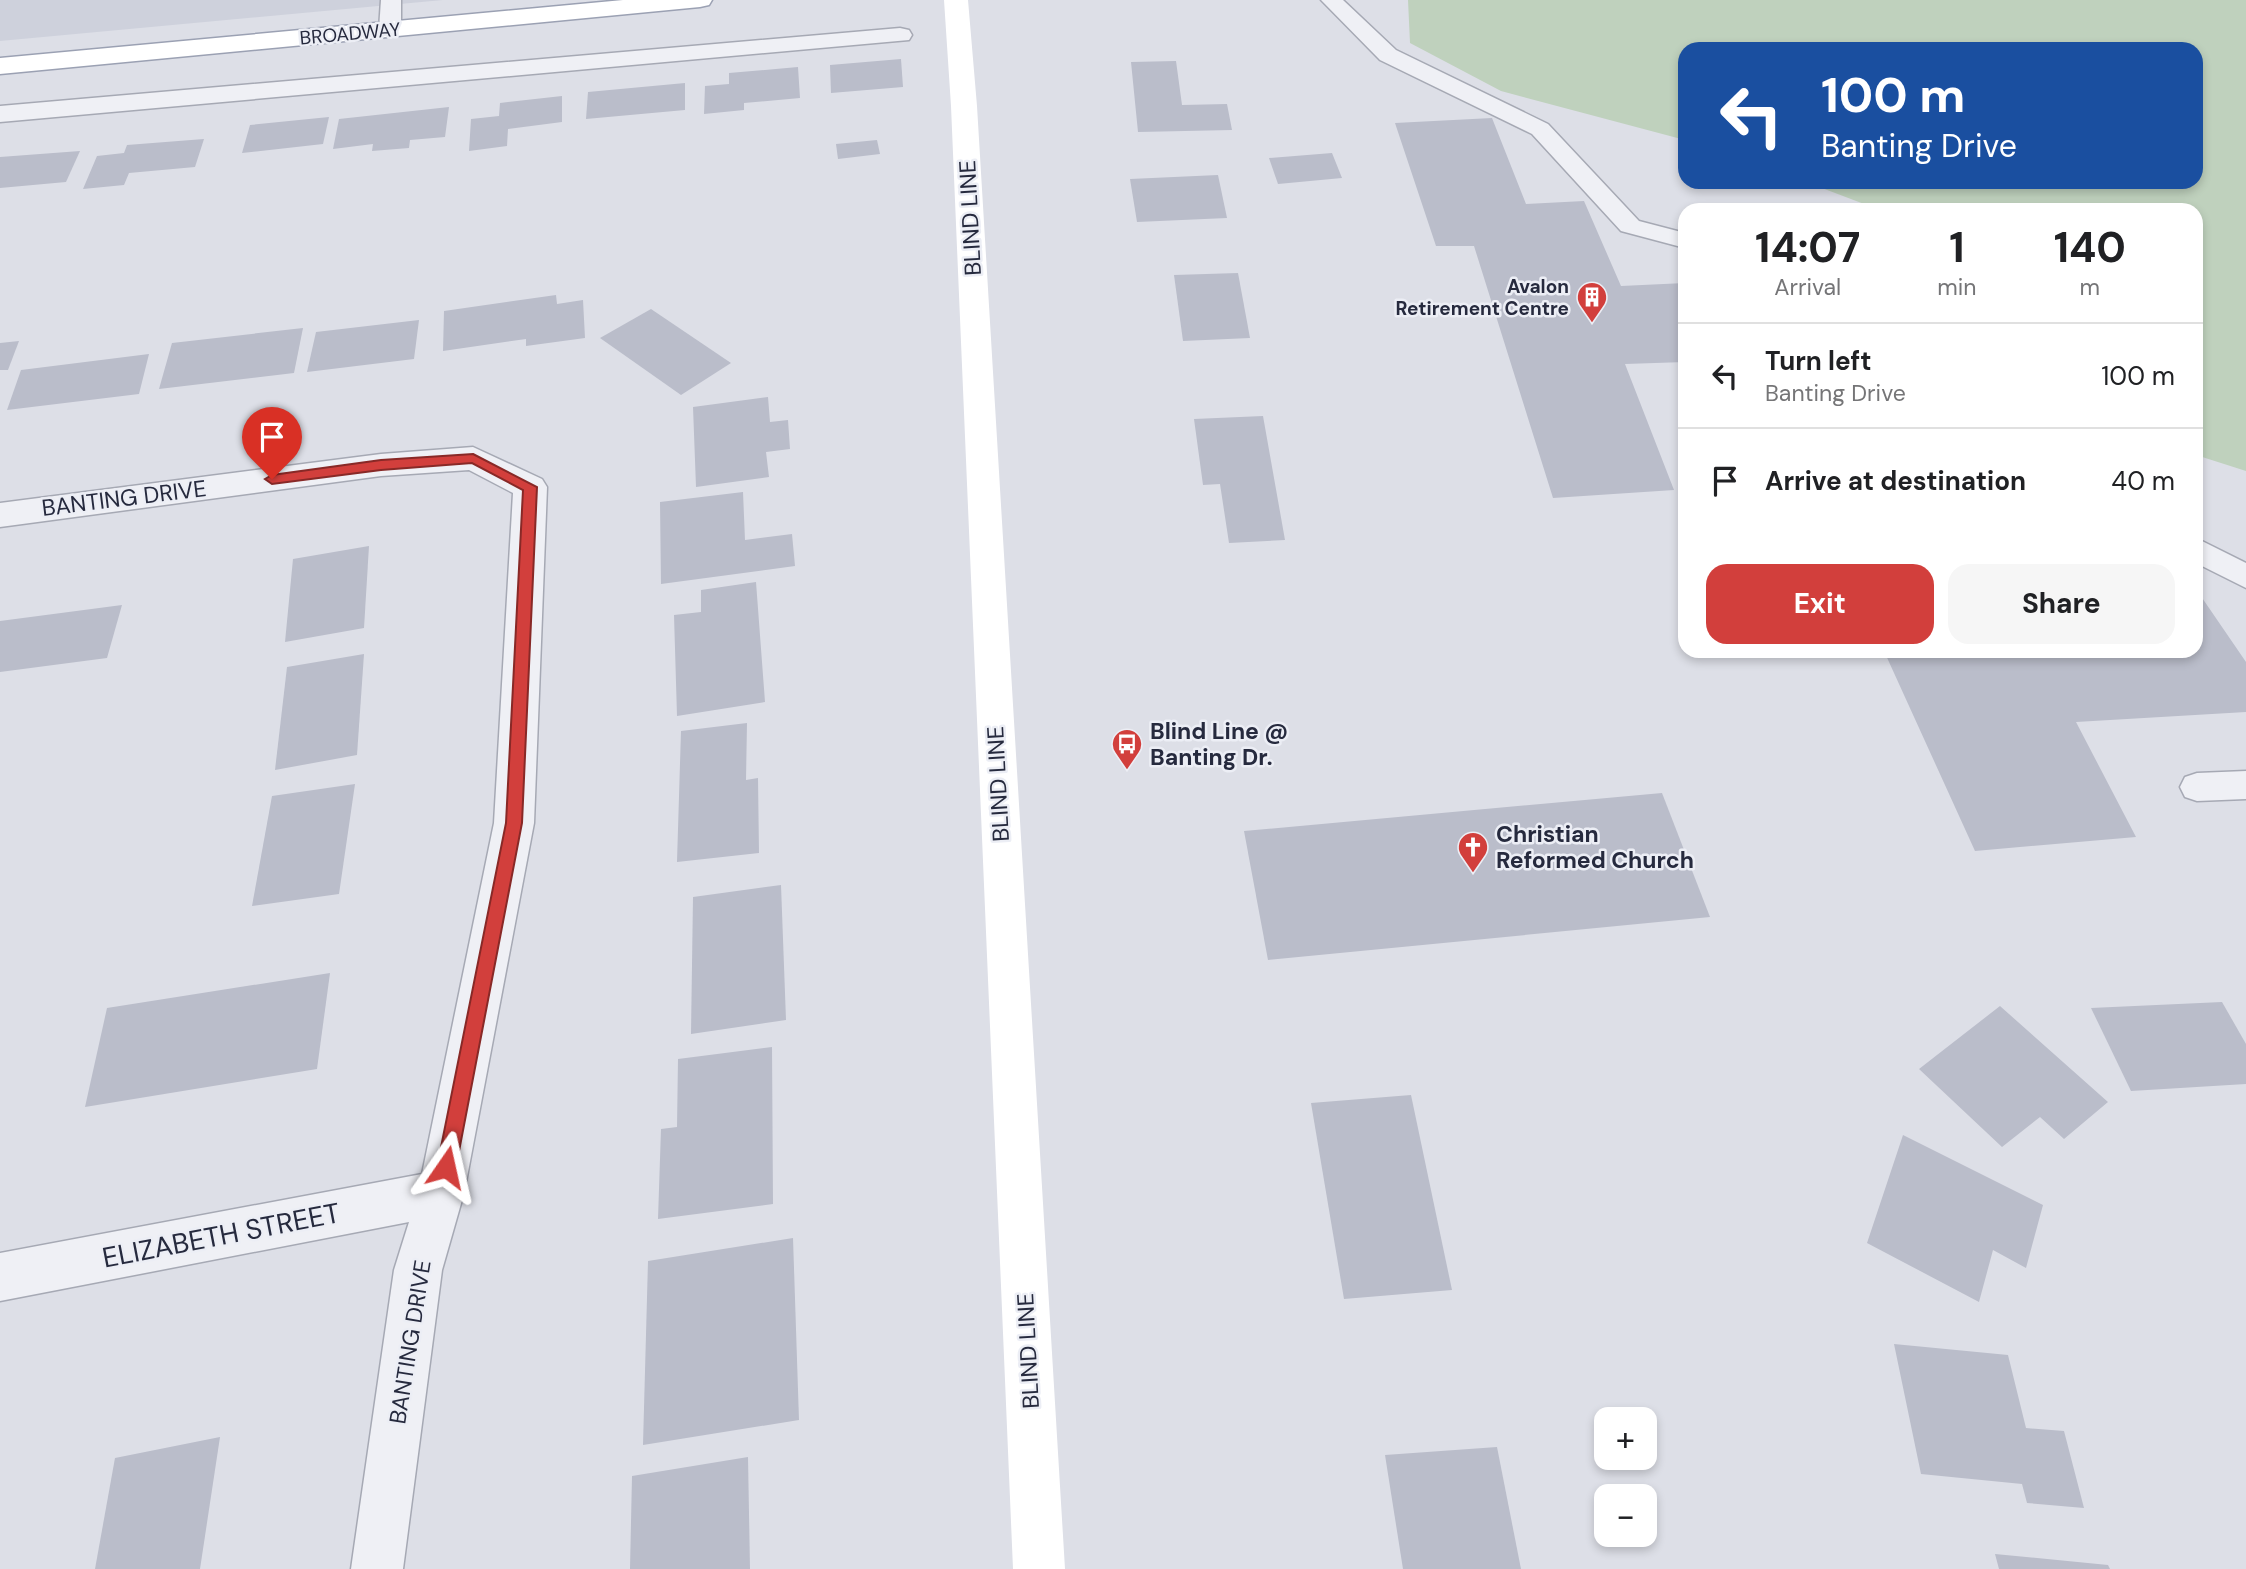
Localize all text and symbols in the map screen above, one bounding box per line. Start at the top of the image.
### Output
street label: BROADWAY [299,17,401,50]
text: 100 m [1821,63,1965,127]
icon: left [1706,70,1797,161]
text: Banting Drive [1821,125,2017,167]
street label: BLIND LINE [952,159,988,277]
text: 14:07 [1755,220,1860,275]
text: 1 [1949,220,1965,275]
text: 140 [2054,220,2126,275]
text: Arrival [1774,272,1841,302]
text: min [1937,272,1977,302]
text: m [2080,272,2100,302]
place label: Avalon Retirement Centre [1396,274,1569,321]
building icon: Avalon Retirement Centre [1575,280,1609,324]
text: Turn left [1765,344,1872,378]
icon: left [1706,357,1744,395]
text: 100 m [2101,359,2175,393]
text: Banting Drive [1765,378,1906,408]
pin [242,407,302,479]
icon: arrive [253,418,291,456]
icon: arrive [1706,462,1744,500]
text: Arrive at destination [1765,464,2026,498]
text: 40 m [2111,464,2175,498]
street label: BANTING DRIVE [40,473,208,523]
button: Exit [1706,564,1934,644]
button: Share [1948,564,2175,644]
place label: Blind Line @ Banting Dr. [1150,716,1288,772]
street label: BLIND LINE [980,725,1016,843]
bus stop icon: Blind Line @ Banting Dr. [1110,727,1144,771]
place label: Christian Reformed Church [1496,819,1694,875]
church icon: Christian Reformed Church [1456,830,1490,874]
position arrow [409,1130,483,1204]
street label: ELIZABETH STREET [99,1194,343,1277]
street label: BANTING DRIVE [382,1258,438,1426]
street label: BLIND LINE [1010,1292,1046,1410]
map controls [1594,1407,1657,1547]
button: + [1594,1407,1657,1470]
button: − [1594,1484,1657,1547]

